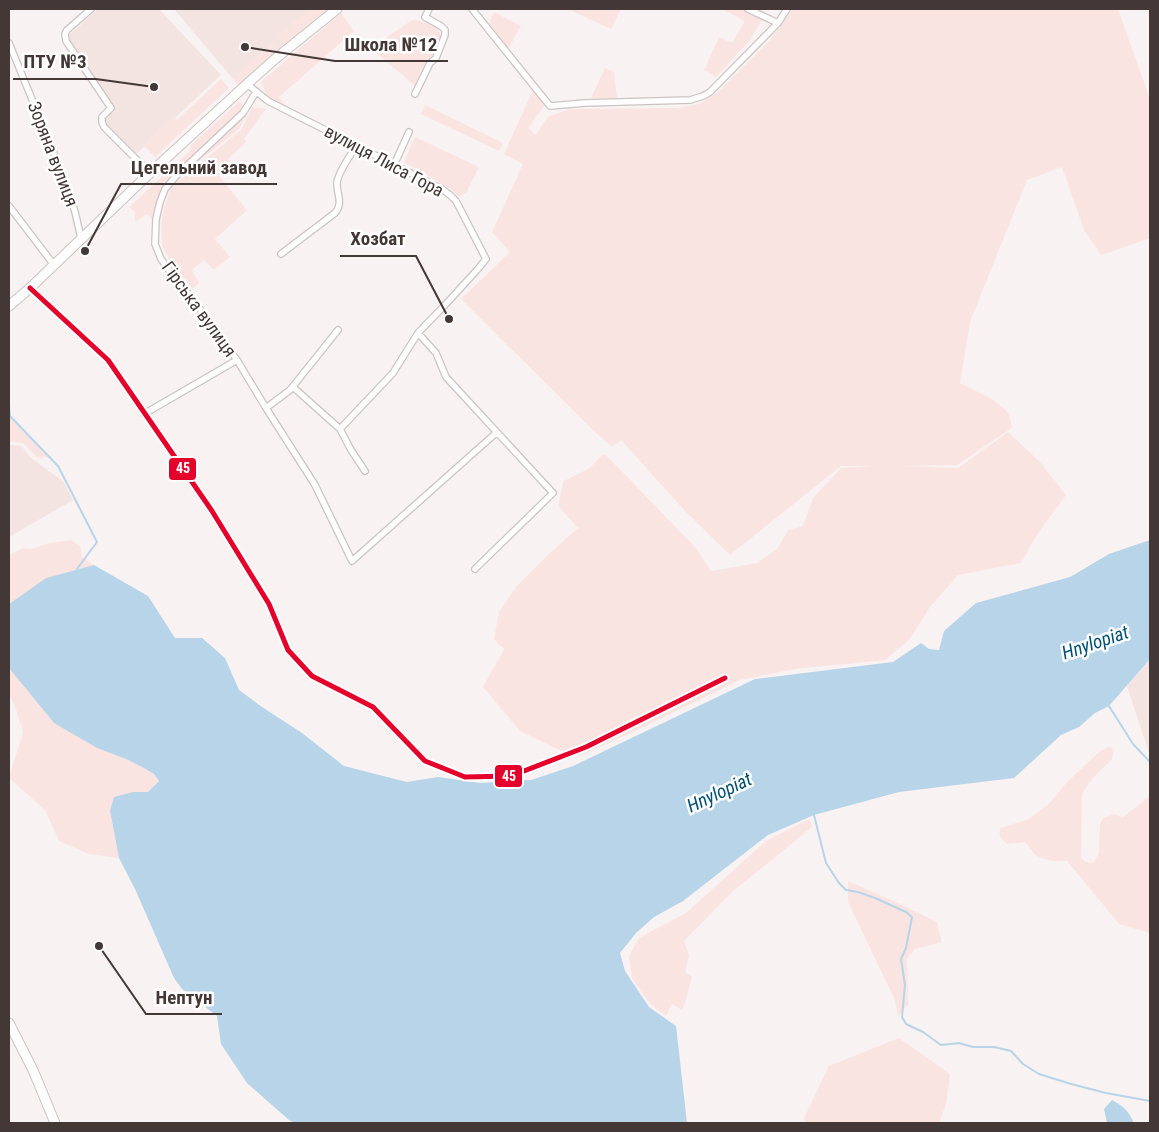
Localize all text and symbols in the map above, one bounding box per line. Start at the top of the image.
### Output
callout: Школа №12 [335,27,448,61]
text: Школа №12 [345,33,437,56]
callout: ПТУ №3 [13,45,96,79]
text: ПТУ №3 [24,50,87,73]
street label: Зоряна вулиця [24,98,83,209]
street label: вулиця Лиса Гора [321,120,447,201]
callout: Цегельний завод [121,150,277,184]
text: Цегельний завод [131,156,267,179]
callout: Хозбат [340,222,416,256]
text: Хозбат [350,227,406,250]
street label: Гірська вулиця [158,257,241,361]
line badge: 45 [168,457,197,481]
text: 45 [176,460,190,476]
water label: Hnylopiat [1059,620,1132,665]
line badge: 45 [494,764,523,788]
water label: Hnylopiat [683,767,756,817]
text: 45 [502,768,516,784]
callout: Нептун [146,980,222,1014]
text: Нептун [156,986,212,1009]

